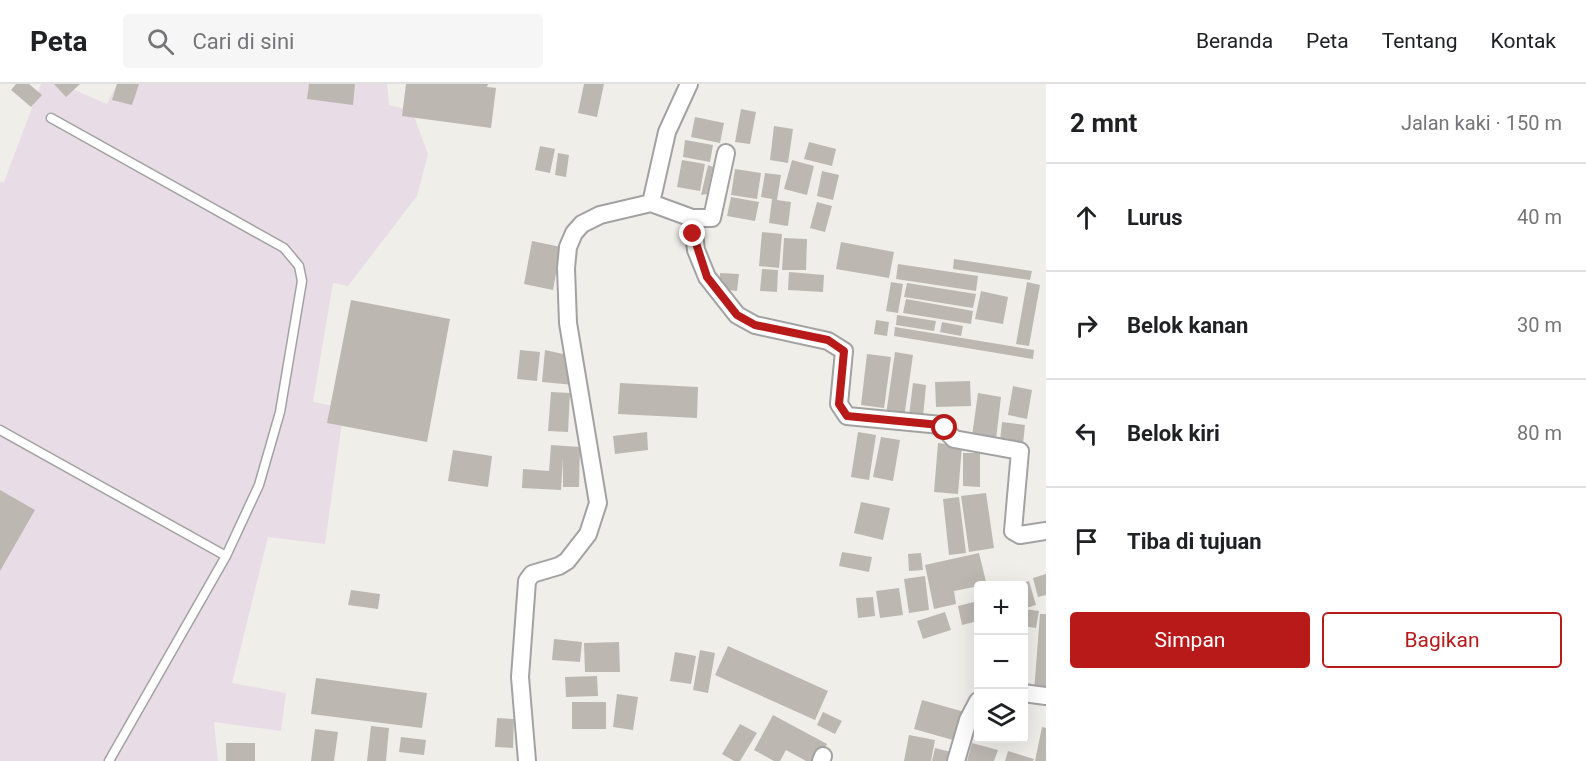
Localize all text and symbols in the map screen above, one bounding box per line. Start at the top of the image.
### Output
search box [123,14,543,68]
text: Peta [30,25,87,58]
icon: search [144,25,177,58]
text: Cari di sini [192,29,294,54]
text: Beranda [1196,29,1273,53]
text: Peta [1306,29,1349,53]
text: Tentang [1382,29,1458,53]
text: Kontak [1491,29,1556,53]
text: 2 mnt [1070,108,1137,138]
text: Jalan kaki · 150 m [1401,111,1562,135]
icon: ahead [1070,201,1103,234]
text: Lurus [1127,205,1183,230]
text: 40 m [1517,205,1562,229]
route end [679,220,705,246]
icon: right [1070,309,1103,342]
text: Belok kanan [1127,313,1248,338]
text: 30 m [1517,313,1562,337]
route start [931,414,957,440]
icon: left [1070,417,1103,450]
text: Belok kiri [1127,421,1220,446]
text: 80 m [1517,421,1562,445]
icon: arrive [1070,525,1103,558]
text: Tiba di tujuan [1127,529,1262,554]
map controls [974,581,1028,743]
button: + [974,581,1028,635]
button: Simpan [1070,612,1310,668]
button: Bagikan [1322,612,1562,668]
button: − [974,635,1028,689]
button: layers [974,689,1028,743]

